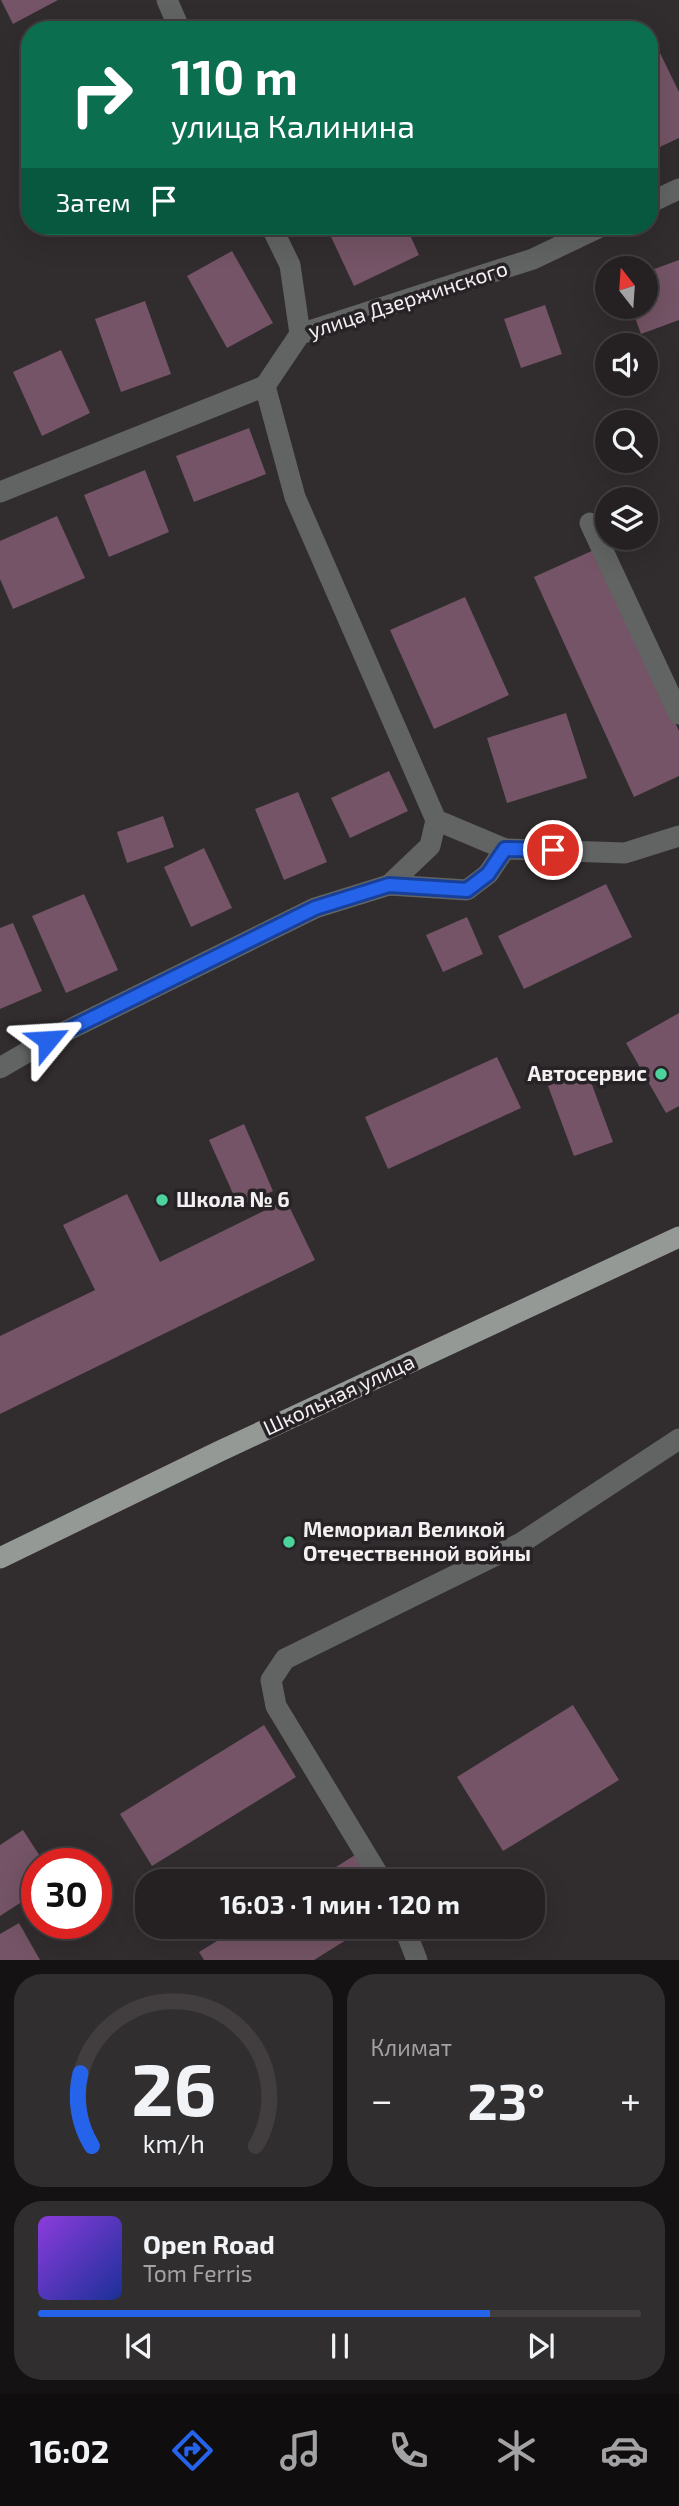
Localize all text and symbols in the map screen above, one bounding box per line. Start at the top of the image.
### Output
text: 110 m [171,46,298,105]
icon: right [56,49,147,140]
text: улица Калинина [171,106,415,144]
icon: arrive [145,182,183,220]
text: Затем [56,186,131,217]
street label: улица Дзержинского [305,255,511,344]
north arrow [595,256,658,318]
map controls [595,256,658,550]
button: sound [595,333,658,396]
button: search [595,410,658,473]
button: layers [595,487,658,550]
pin [523,820,583,880]
icon: arrive [534,831,572,869]
position arrow [11,1003,85,1077]
place label: Автосервис [527,1060,647,1085]
marker: Автосервис [653,1066,669,1082]
place label: Школа № 6 [176,1186,290,1211]
marker: Школа № 6 [154,1192,170,1208]
street label: Школьная улица [259,1348,418,1440]
place label: Мемориал Великой Отечественной войны [303,1516,531,1565]
marker: Мемориал Великой Отечественной войны [281,1534,297,1550]
speed limit sign: 30 [21,1848,112,1939]
text: 16:03 · 1 мин · 120 m [220,1888,460,1919]
text: Климат [371,2033,452,2061]
text: 26 [131,2044,216,2132]
text: 23° [468,2068,545,2130]
text: − [371,2076,393,2122]
text: + [620,2076,641,2122]
text: km/h [142,2128,204,2158]
text: Open Road [143,2228,275,2259]
text: Tom Ferris [143,2259,252,2287]
icon: previous [120,2327,158,2365]
icon: pause [321,2327,359,2365]
icon: next [522,2327,560,2365]
icon: directions [168,2426,217,2475]
icon: music [276,2426,325,2475]
icon: phone [384,2426,433,2475]
icon: climate [492,2426,541,2475]
icon: car [600,2426,649,2475]
text: 16:02 [30,2431,109,2469]

